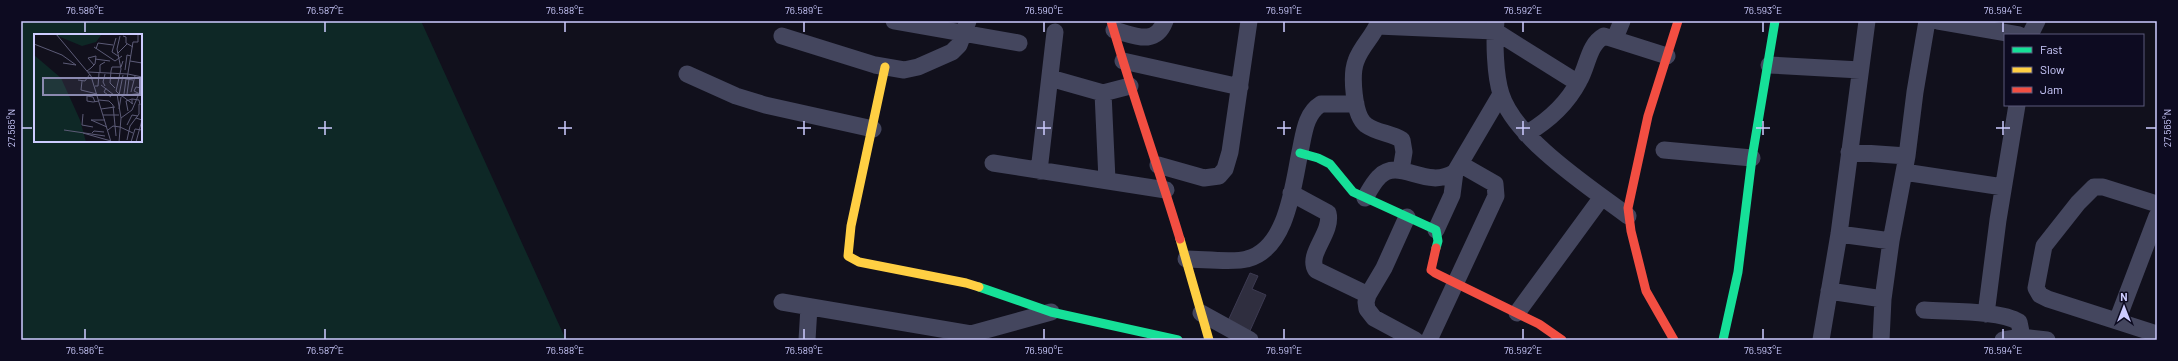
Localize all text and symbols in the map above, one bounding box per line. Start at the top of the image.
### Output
text: 76.586°E [66,4,104,16]
text: 76.587°E [306,4,344,16]
text: 76.588°E [546,4,584,16]
text: 76.589°E [785,4,823,16]
text: 76.590°E [1025,4,1063,16]
text: 76.591°E [1266,4,1302,16]
text: 76.592°E [1504,4,1542,16]
text: 76.593°E [1744,4,1782,16]
text: 76.594°E [1984,4,2022,16]
inset map [34,34,142,142]
legend [2004,34,2144,106]
text: Fast [2040,42,2063,56]
text: Slow [2040,62,2065,76]
text: Jam [2040,82,2063,96]
text: 27.565°N [5,109,17,147]
text: 27.565°N [2161,109,2173,147]
north arrow [2104,287,2144,327]
text: N [2120,290,2128,303]
text: 76.586°E [66,344,104,356]
text: 76.587°E [306,344,344,356]
text: 76.588°E [546,344,584,356]
text: 76.589°E [785,344,823,356]
text: 76.590°E [1025,344,1063,356]
text: 76.591°E [1266,344,1302,356]
text: 76.592°E [1504,344,1542,356]
text: 76.593°E [1744,344,1782,356]
text: 76.594°E [1984,344,2022,356]

